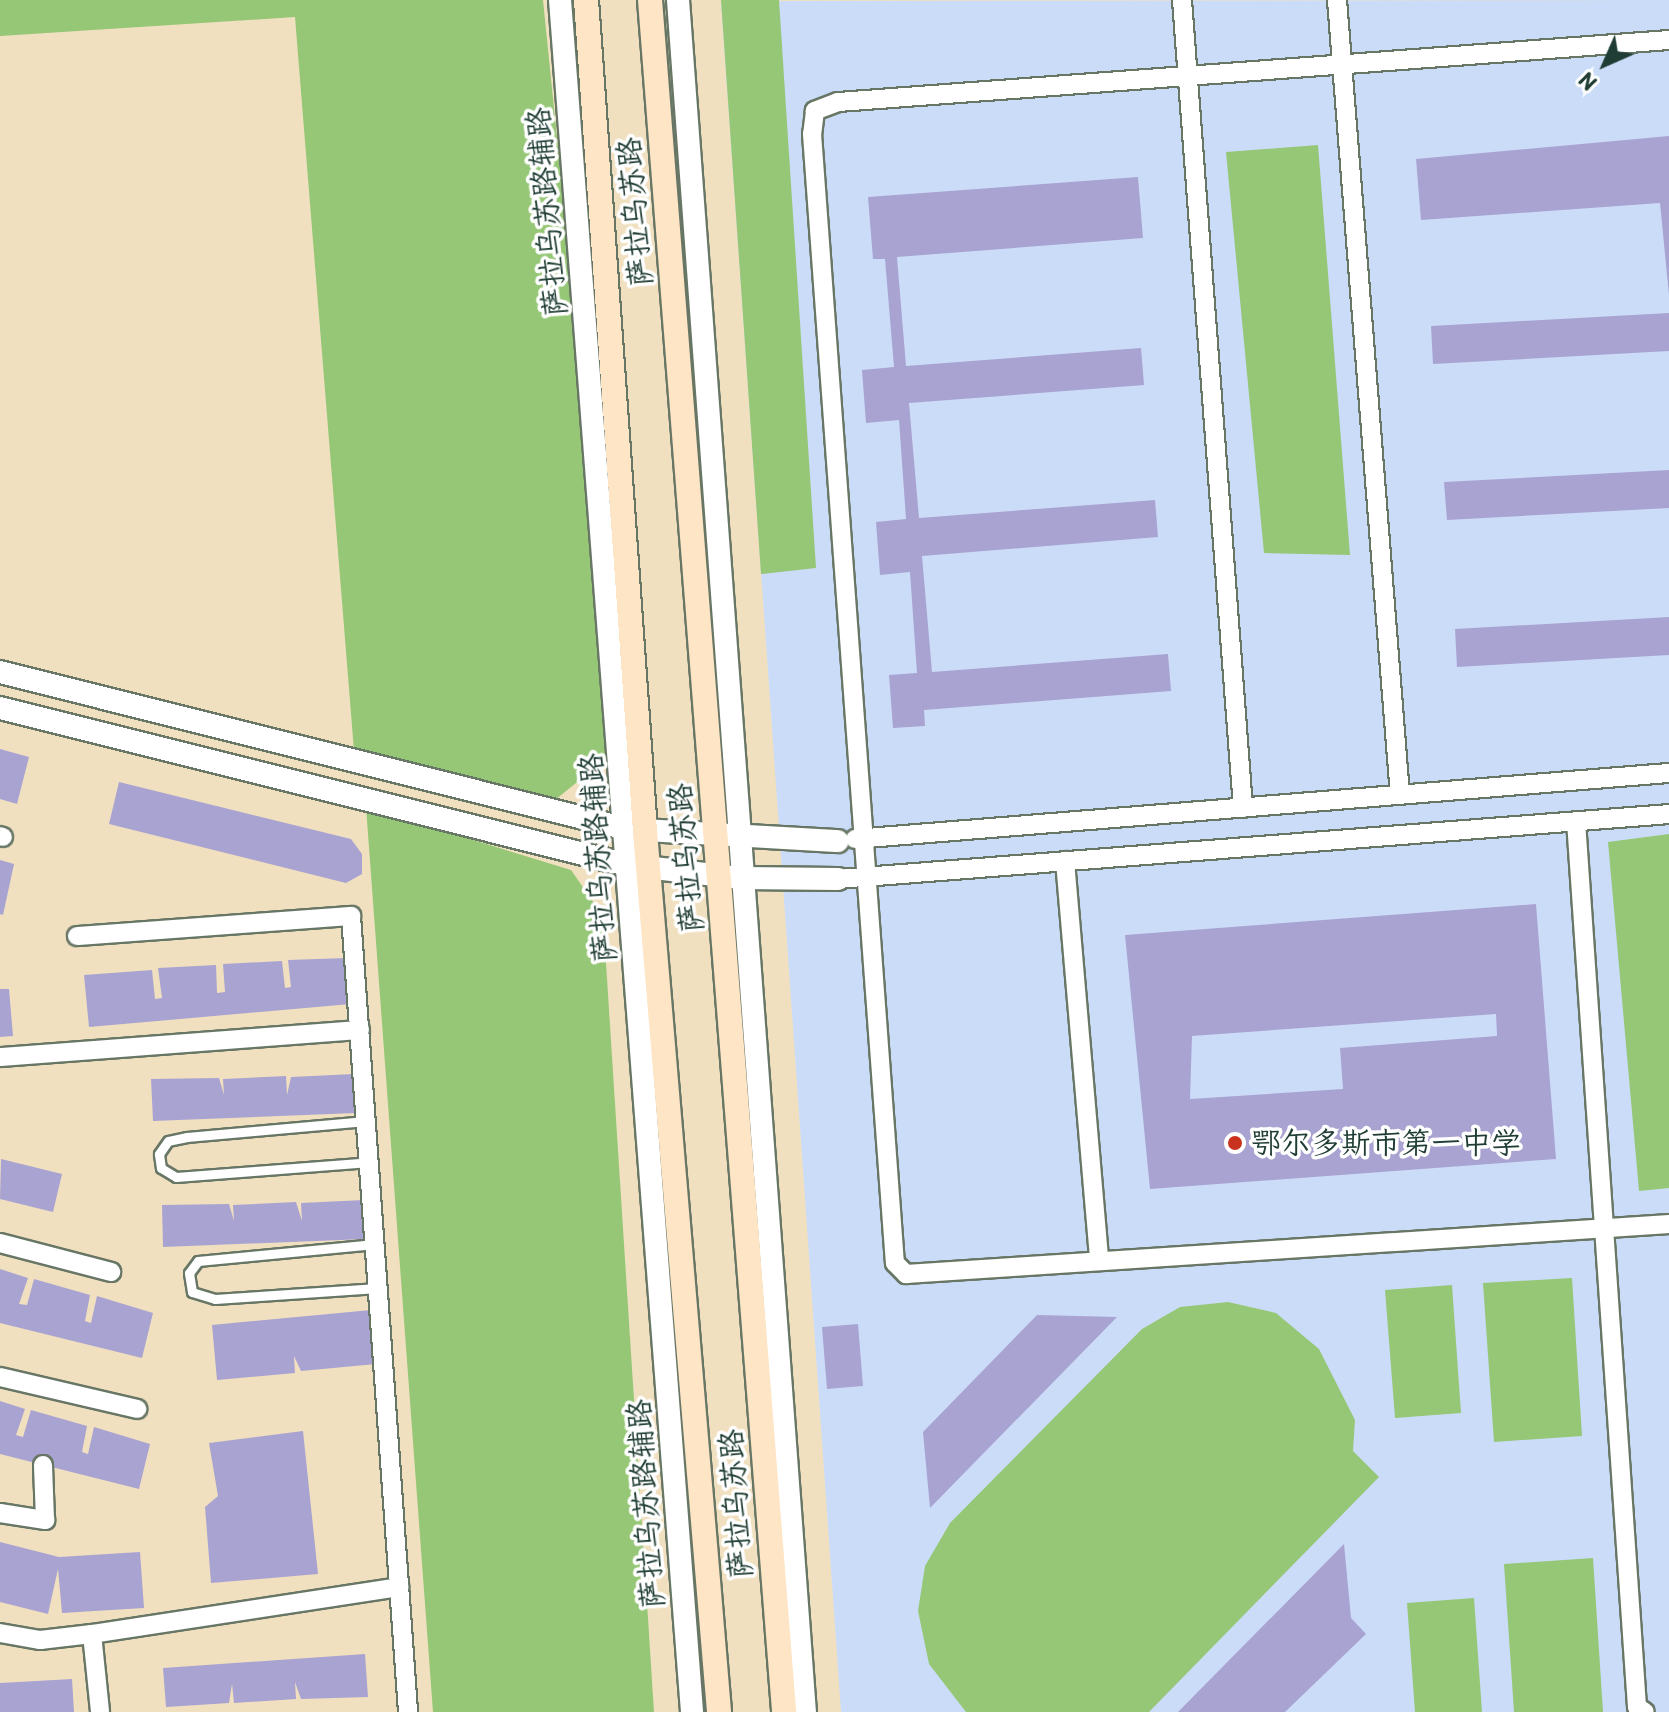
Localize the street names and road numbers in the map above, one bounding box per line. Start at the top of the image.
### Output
street label: 萨拉乌苏路辅路 [520,106,574,318]
street label: 萨拉乌苏路 [611,136,659,288]
street label: 萨拉乌苏路辅路 [573,752,623,964]
street label: 萨拉乌苏路 [662,782,710,934]
street label: 萨拉乌苏路辅路 [621,1398,671,1610]
street label: 萨拉乌苏路 [713,1428,759,1580]

